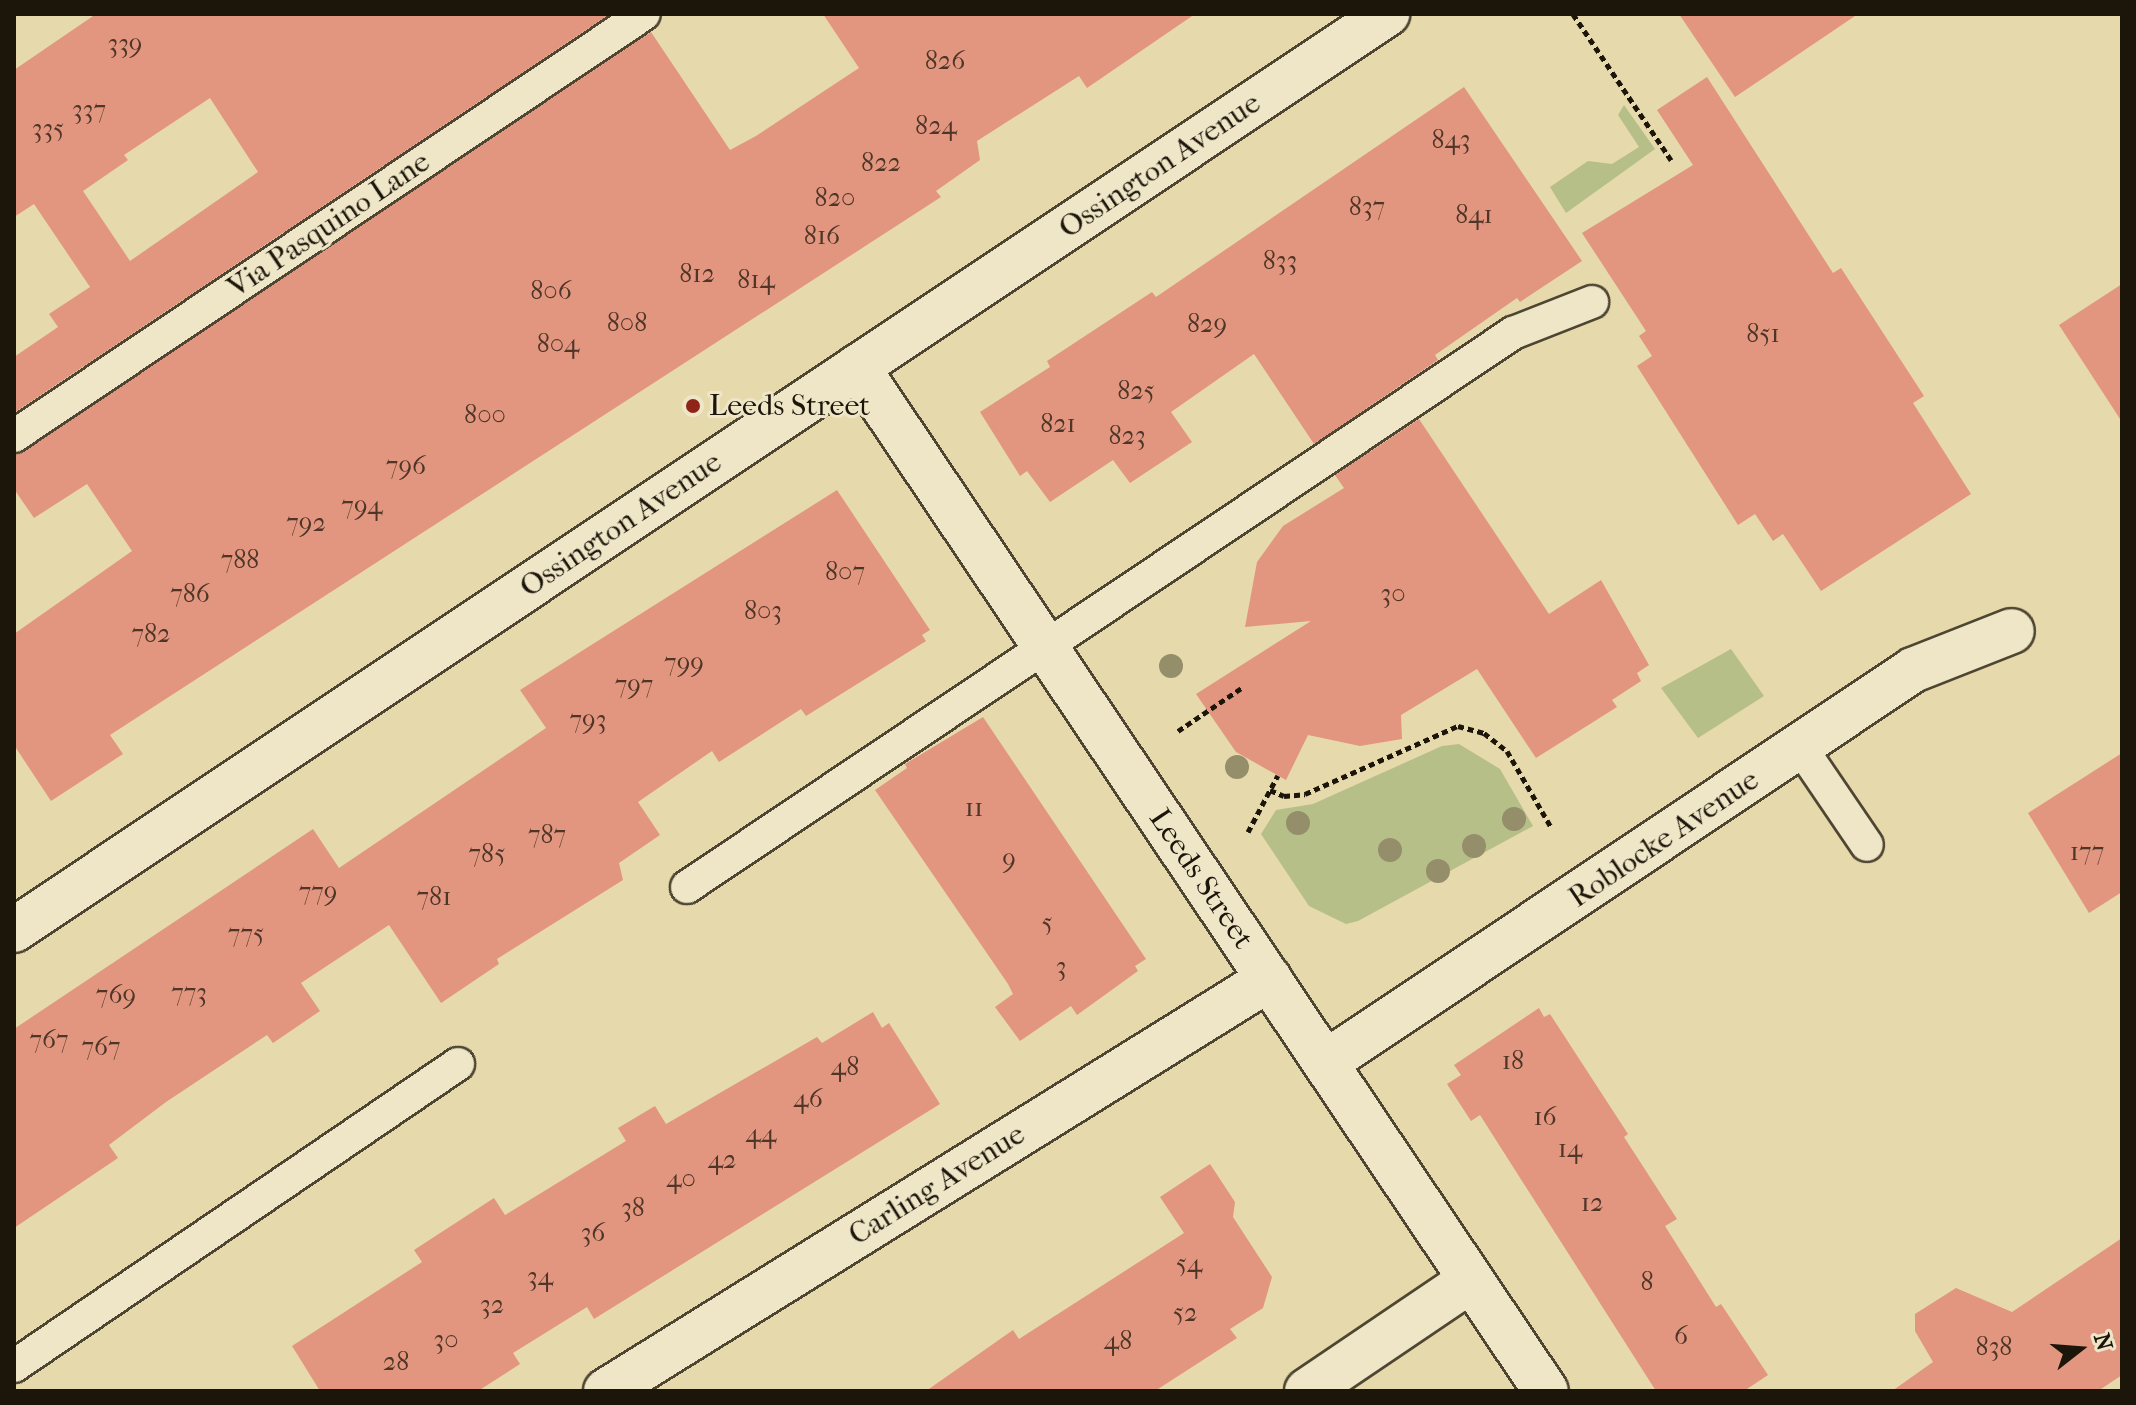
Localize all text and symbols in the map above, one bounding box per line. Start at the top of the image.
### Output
house number: 339 [108,28,142,60]
house number: 826 [925,45,965,77]
street label: Ossington Avenue [1053,85,1267,247]
house number: 337 [72,94,106,126]
house number: 824 [915,110,957,142]
house number: 335 [32,113,64,145]
house number: 843 [1432,124,1470,156]
street label: Via Pasquino Lane [221,144,437,306]
house number: 822 [861,147,901,179]
house number: 820 [815,182,855,214]
house number: 837 [1349,191,1385,223]
house number: 841 [1455,199,1493,231]
house number: 816 [804,220,840,252]
house number: 833 [1263,245,1297,277]
house number: 812 [679,258,715,290]
house number: 814 [737,264,775,296]
house number: 806 [530,275,572,307]
house number: 808 [607,307,647,339]
house number: 829 [1187,308,1227,340]
house number: 851 [1746,318,1780,350]
house number: 804 [537,328,579,360]
house number: 825 [1117,375,1155,407]
place label: Leeds Street [709,388,870,424]
marker: Leeds Street [684,397,702,415]
house number: 800 [464,399,506,431]
house number: 821 [1040,408,1076,440]
house number: 823 [1108,420,1146,452]
street label: Ossington Avenue [514,444,728,606]
house number: 796 [386,450,426,482]
house number: 794 [341,490,383,522]
house number: 792 [286,507,326,539]
house number: 788 [221,544,259,576]
house number: 807 [825,556,865,588]
house number: 786 [170,578,210,610]
house number: 30 [1380,578,1406,610]
house number: 803 [744,595,782,627]
house number: 782 [132,618,170,650]
house number: 799 [664,647,704,679]
house number: 797 [615,669,653,701]
house number: 793 [570,704,606,736]
street label: Roblocke Avenue [1562,762,1766,916]
house number: 11 [965,792,983,824]
street label: Leeds Street [1141,802,1261,956]
house number: 787 [528,819,566,851]
house number: 177 [2070,836,2104,868]
house number: 785 [469,838,505,870]
house number: 9 [1002,843,1016,875]
house number: 779 [299,876,337,908]
house number: 781 [417,881,451,913]
house number: 5 [1041,907,1053,939]
house number: 775 [228,918,264,950]
house number: 3 [1056,951,1066,983]
house number: 773 [171,977,207,1009]
house number: 769 [96,979,136,1011]
house number: 767 [30,1024,68,1056]
house number: 767 [82,1031,120,1063]
house number: 18 [1502,1045,1524,1077]
house number: 48 [831,1051,859,1083]
house number: 46 [793,1083,823,1115]
house number: 16 [1533,1101,1557,1133]
street label: Carling Avenue [842,1117,1032,1253]
house number: 44 [746,1118,776,1150]
house number: 14 [1558,1133,1582,1165]
house number: 42 [708,1144,736,1176]
house number: 40 [666,1163,696,1195]
house number: 12 [1581,1187,1603,1219]
house number: 38 [621,1192,645,1224]
house number: 36 [581,1217,605,1249]
house number: 54 [1176,1248,1202,1280]
house number: 34 [527,1261,553,1293]
house number: 8 [1640,1266,1654,1298]
house number: 32 [480,1289,504,1321]
house number: 52 [1173,1297,1197,1329]
north arrow [2040,1309,2120,1389]
house number: 6 [1674,1320,1688,1352]
house number: 30 [433,1324,459,1356]
house number: 48 [1104,1325,1132,1357]
text: N [2088,1330,2118,1354]
house number: 838 [1976,1331,2012,1363]
house number: 28 [383,1346,409,1378]

